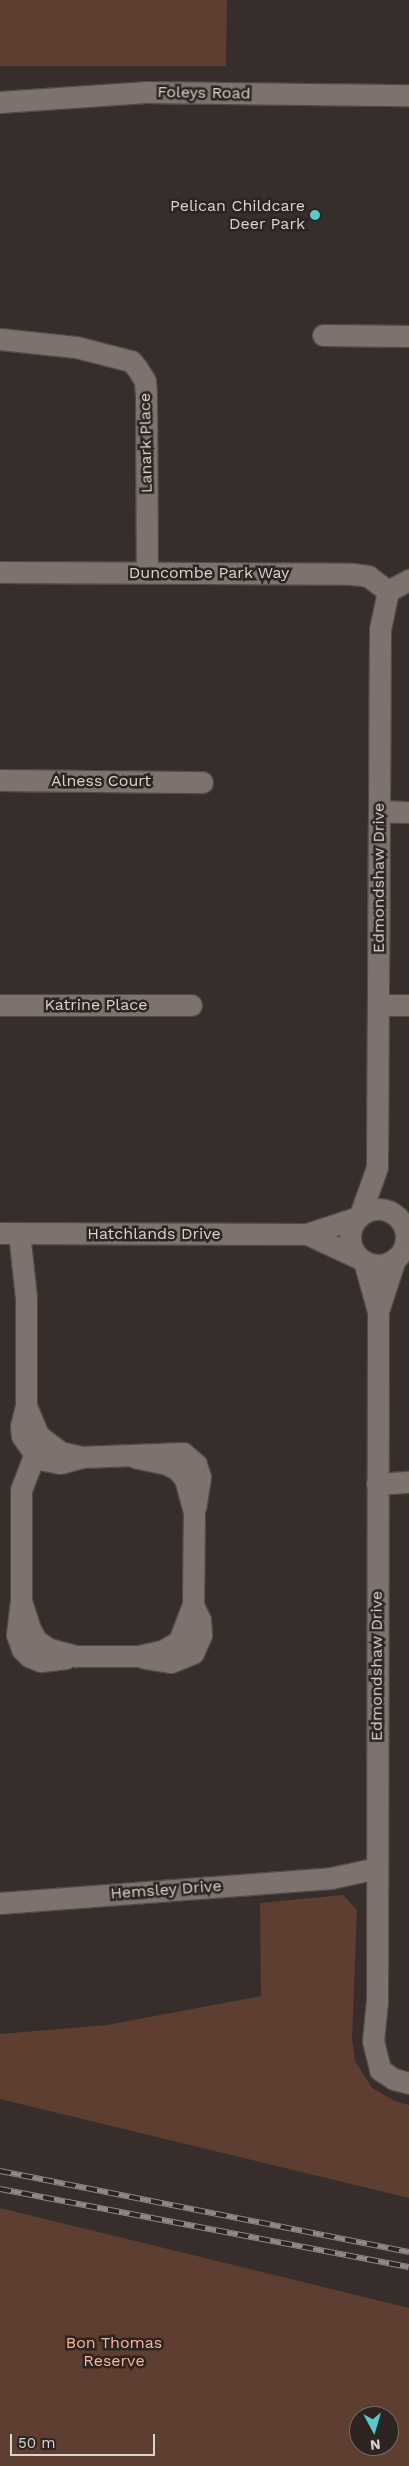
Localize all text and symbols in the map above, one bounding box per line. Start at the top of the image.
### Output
street label: Foleys Road [157,83,251,103]
place label: Pelican Childcare Deer Park [170,196,305,234]
marker: Pelican Childcare Deer Park [309,209,321,221]
street label: Lanark Place [136,393,156,493]
street label: Duncombe Park Way [128,563,290,583]
street label: Alness Court [51,771,151,791]
street label: Edmondshaw Drive [369,803,389,953]
street label: Katrine Place [45,995,147,1015]
street label: Hatchlands Drive [87,1224,221,1244]
street label: Edmondshaw Drive [367,1591,387,1741]
street label: Hemsley Drive [110,1877,222,1903]
park label: Bon Thomas Reserve [66,2333,162,2371]
north arrow [349,2406,399,2456]
scale bar [12,2424,158,2456]
text: 50 m [18,2434,55,2452]
text: N [369,2436,381,2453]

